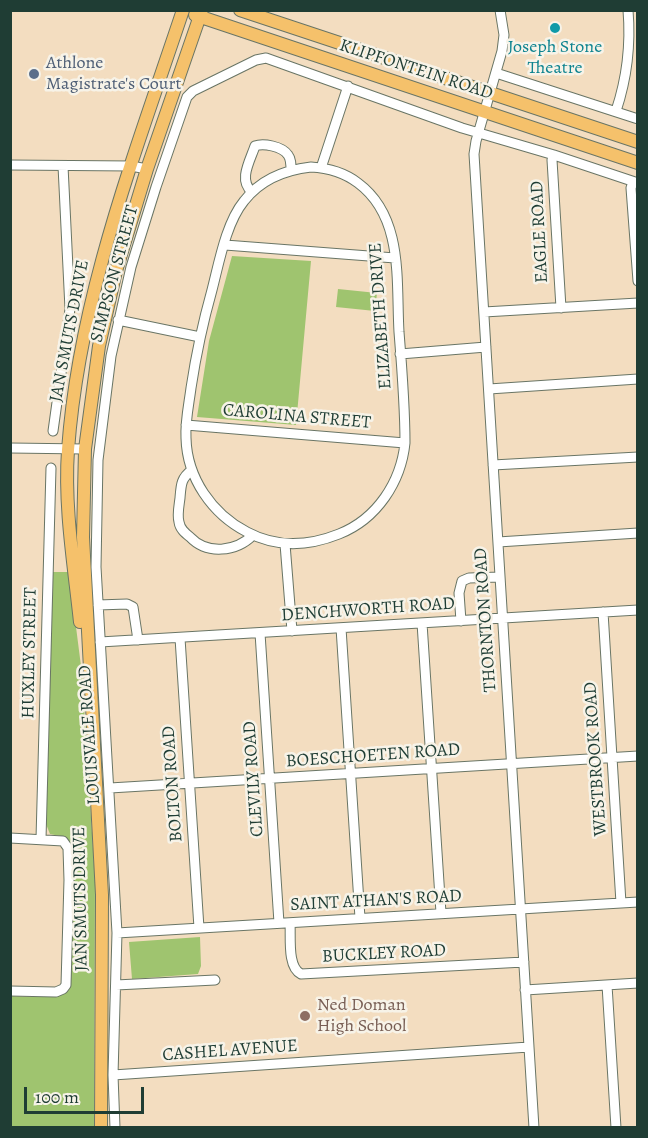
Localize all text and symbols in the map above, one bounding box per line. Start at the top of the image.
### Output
marker: Joseph Stone Theatre [548,21,562,35]
street label: KLIPFONTEIN ROAD [336,35,496,105]
place label: Joseph Stone Theatre [508,37,602,80]
place label: Athlone Magistrate's Court [46,53,181,96]
marker: Athlone Magistrate's Court [27,67,41,81]
street label: EAGLE ROAD [527,180,553,284]
street label: SIMPSON STREET [86,203,144,345]
street label: ELIZABETH DRIVE [365,242,397,390]
street label: JAN SMUTS DRIVE [46,258,94,404]
street label: CAROLINA STREET [222,400,372,434]
street label: THORNTON ROAD [470,547,502,693]
street label: HUXLEY STREET [18,587,42,719]
street label: DENCHWORTH ROAD [280,593,456,627]
street label: LOUISVALE ROAD [74,664,106,806]
street label: WESTBROOK ROAD [580,681,612,837]
street label: CLEVILY ROAD [239,720,269,838]
street label: BOLTON ROAD [158,725,188,843]
street label: BOESCHOETEN ROAD [285,739,461,773]
street label: JAN SMUTS DRIVE [69,827,93,971]
street label: SAINT ATHAN'S ROAD [290,886,462,916]
street label: BUCKLEY ROAD [322,940,446,968]
place label: Ned Doman High School [317,995,406,1038]
marker: Ned Doman High School [298,1009,312,1023]
street label: CASHEL AVENUE [162,1036,298,1066]
scale bar [27,1075,147,1113]
text: 100 m [35,1085,79,1109]

